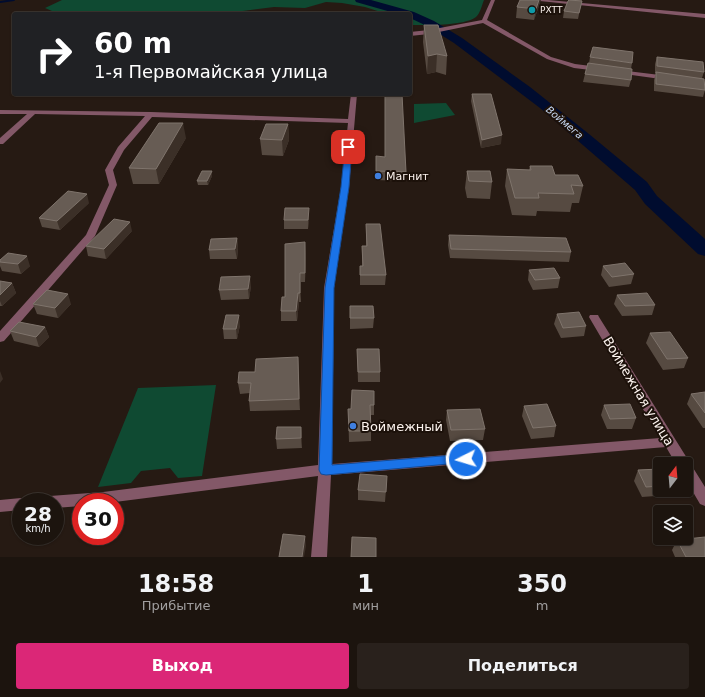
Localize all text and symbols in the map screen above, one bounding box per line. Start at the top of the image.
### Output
marker: РХТТ [527,5,537,15]
place label: РХТТ [540,5,563,15]
text: 60 m [94,27,172,60]
icon: right [28,28,80,80]
text: 1-я Первомайская улица [94,61,328,82]
water label: Воймега [544,104,585,141]
pin [331,130,365,164]
icon: arrive [337,136,359,158]
place label: Магнит [386,170,429,183]
marker: Магнит [373,171,383,181]
street label: Воймежная улица [600,334,677,448]
place label: Воймежный [361,419,443,434]
marker: Воймежный [348,421,358,431]
position arrow [445,438,487,480]
north arrow [653,457,693,497]
map controls [653,457,693,545]
speed limit sign: 30 [72,493,124,545]
text: 28 [24,502,52,526]
button: layers [653,505,693,545]
text: km/h [25,523,51,534]
text: 18:58 [138,570,214,598]
text: 1 [357,570,374,598]
text: 350 [517,570,567,598]
text: Прибытие [142,598,211,613]
text: мин [352,598,379,613]
text: m [536,598,548,613]
button: Выход [16,643,349,689]
button: Поделиться [357,643,689,689]

